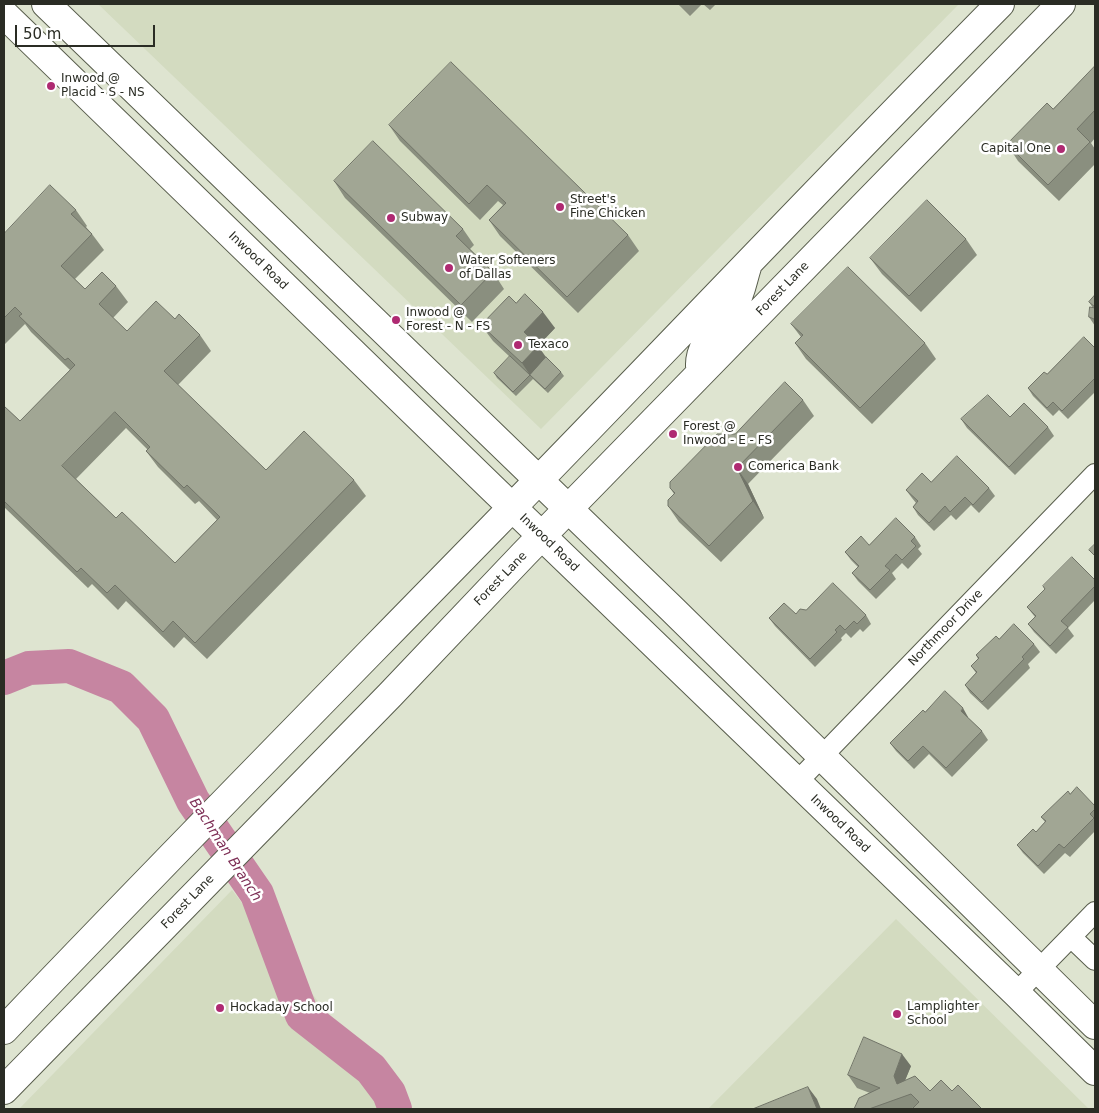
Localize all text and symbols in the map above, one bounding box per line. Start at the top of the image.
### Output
scale bar [18,15,158,47]
text: 50 m [23,25,61,43]
place label: Inwood @ Placid - S - NS [61,72,145,100]
marker: Inwood @ Placid - S - NS [45,80,57,92]
place label: Capital One [981,142,1051,156]
marker: Capital One [1055,143,1067,155]
place label: Street's Fine Chicken [570,193,646,221]
marker: Street's Fine Chicken [554,201,566,213]
place label: Subway [401,211,448,225]
marker: Subway [385,212,397,224]
street label: Inwood Road [225,229,291,293]
place label: Water Softeners of Dallas [459,254,556,282]
street label: Forest Lane [754,259,812,319]
marker: Water Softeners of Dallas [443,262,455,274]
place label: Inwood @ Forest - N - FS [406,306,490,334]
marker: Inwood @ Forest - N - FS [390,314,402,326]
place label: Texaco [528,338,569,352]
marker: Texaco [512,339,524,351]
place label: Forest @ Inwood - E - FS [683,420,772,448]
marker: Forest @ Inwood - E - FS [667,428,679,440]
place label: Comerica Bank [748,460,839,474]
marker: Comerica Bank [732,461,744,473]
street label: Inwood Road [516,511,582,575]
street label: Forest Lane [472,549,530,609]
street label: Northmoor Drive [906,587,986,669]
street label: Inwood Road [807,792,873,856]
water label: Bachman Branch [185,795,265,905]
street label: Forest Lane [159,872,217,932]
place label: Lamplighter School [907,1000,979,1028]
place label: Hockaday School [230,1001,333,1015]
marker: Hockaday School [214,1002,226,1014]
marker: Lamplighter School [891,1008,903,1020]

